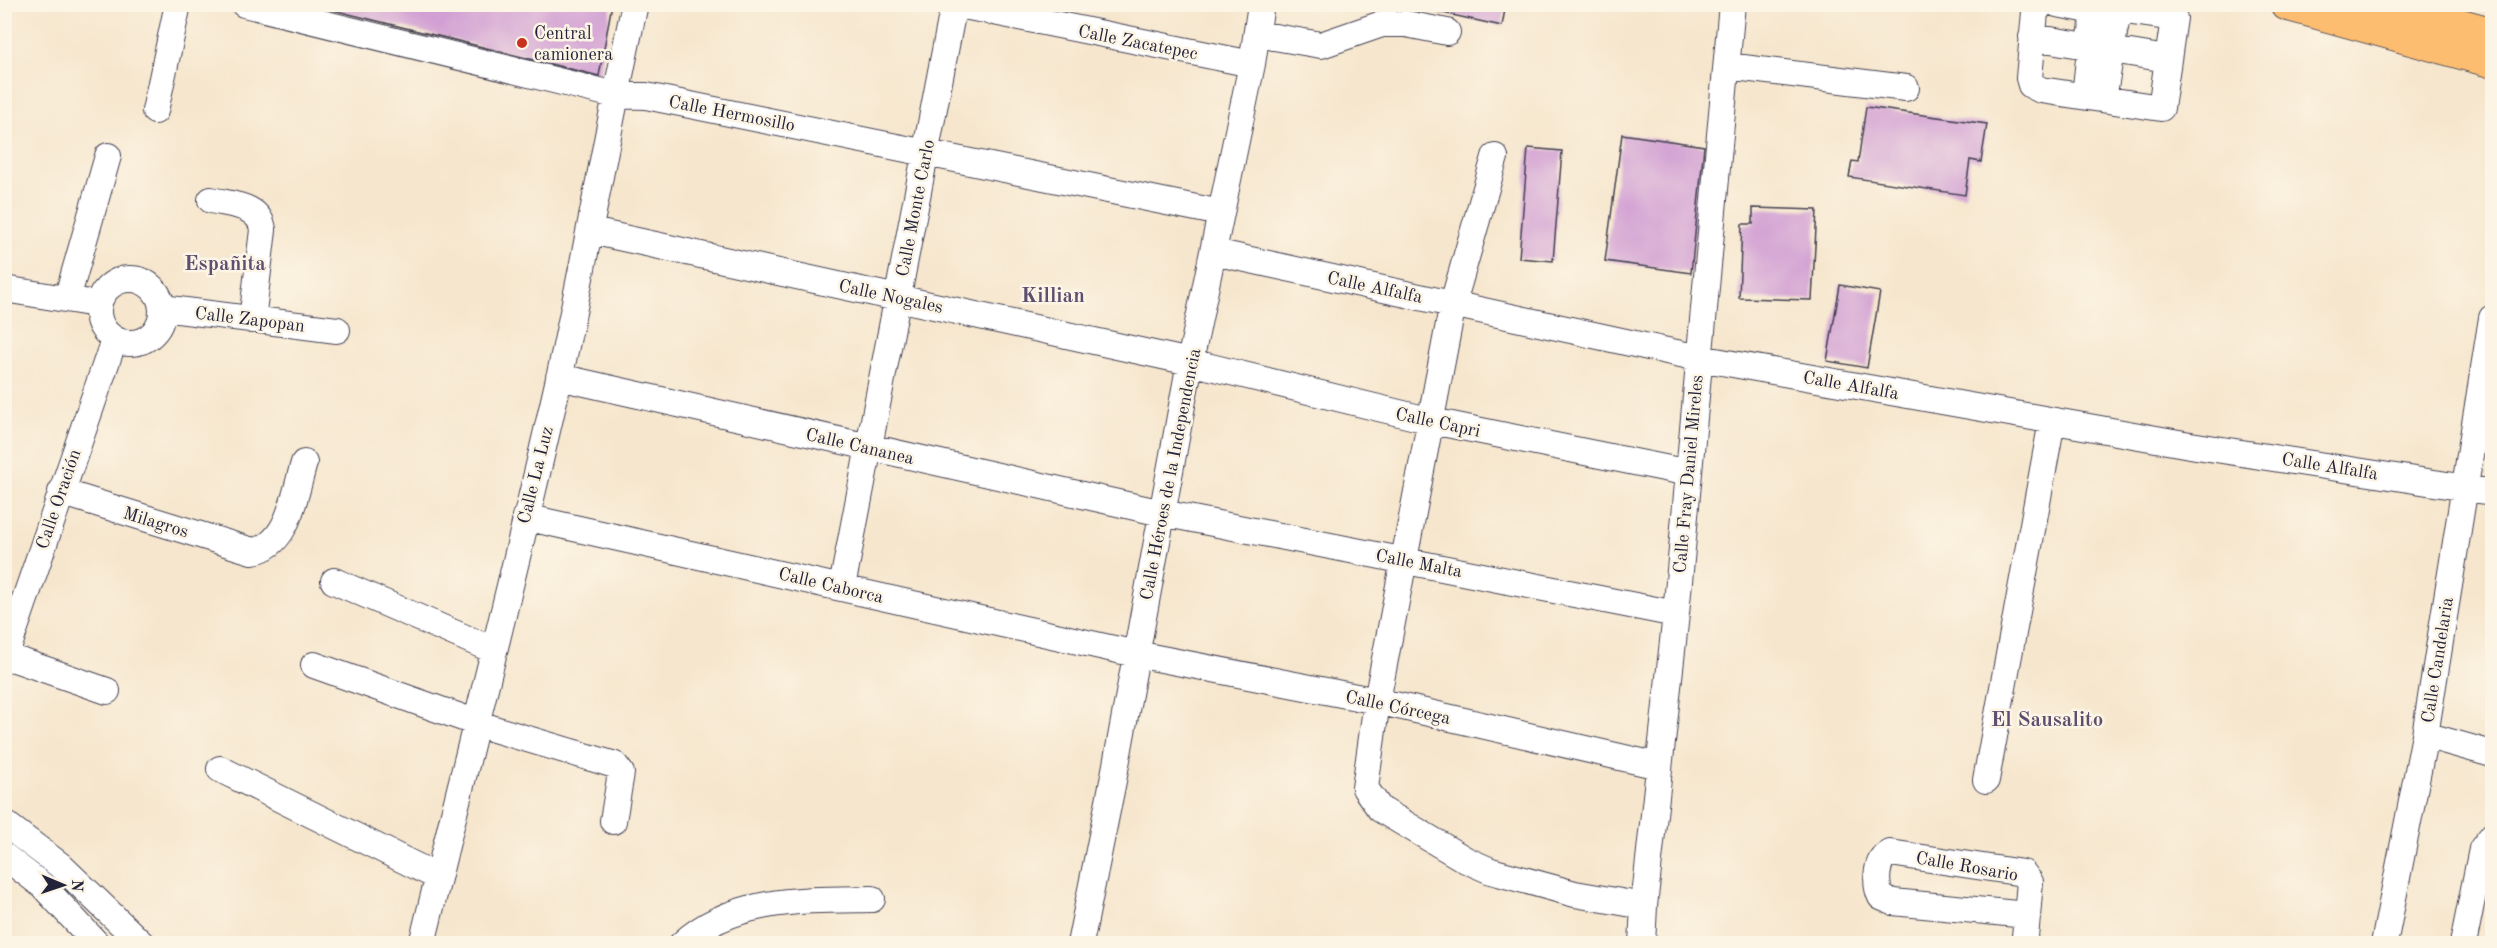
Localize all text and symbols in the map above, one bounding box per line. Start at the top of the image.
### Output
street label: Calle Zacatepec [1077,23,1199,63]
place label: Central camionera [534,25,613,64]
marker: Central camionera [515,36,529,50]
street label: Calle Hermosillo [667,93,797,135]
street label: Calle Monte Carlo [894,138,938,278]
district label: Españita [184,254,266,275]
street label: Calle Alfalfa [1325,269,1424,307]
street label: Calle Nogales [837,277,945,317]
district label: Killian [1021,286,1085,307]
street label: Calle Zapopan [194,304,306,336]
street label: Calle Héroes de la Independencia [1138,347,1204,602]
street label: Calle Alfalfa [1801,369,1900,403]
street label: Calle Fray Daniel Mireles [1671,374,1707,574]
street label: Calle Capri [1394,405,1482,441]
street label: Calle La Luz [515,425,557,526]
street label: Calle Cananea [804,426,916,468]
street label: Calle Oración [33,447,85,552]
street label: Calle Alfalfa [2280,451,2379,483]
street label: Milagros [121,504,191,541]
street label: Calle Malta [1374,547,1464,581]
street label: Calle Caborca [777,565,885,607]
street label: Calle Candelaria [2419,596,2457,724]
street label: Calle Córcega [1344,688,1452,728]
district label: El Sausalito [1991,710,2103,731]
street label: Calle Rosario [1914,849,2020,885]
north arrow [33,855,93,915]
text: N [68,879,84,893]

